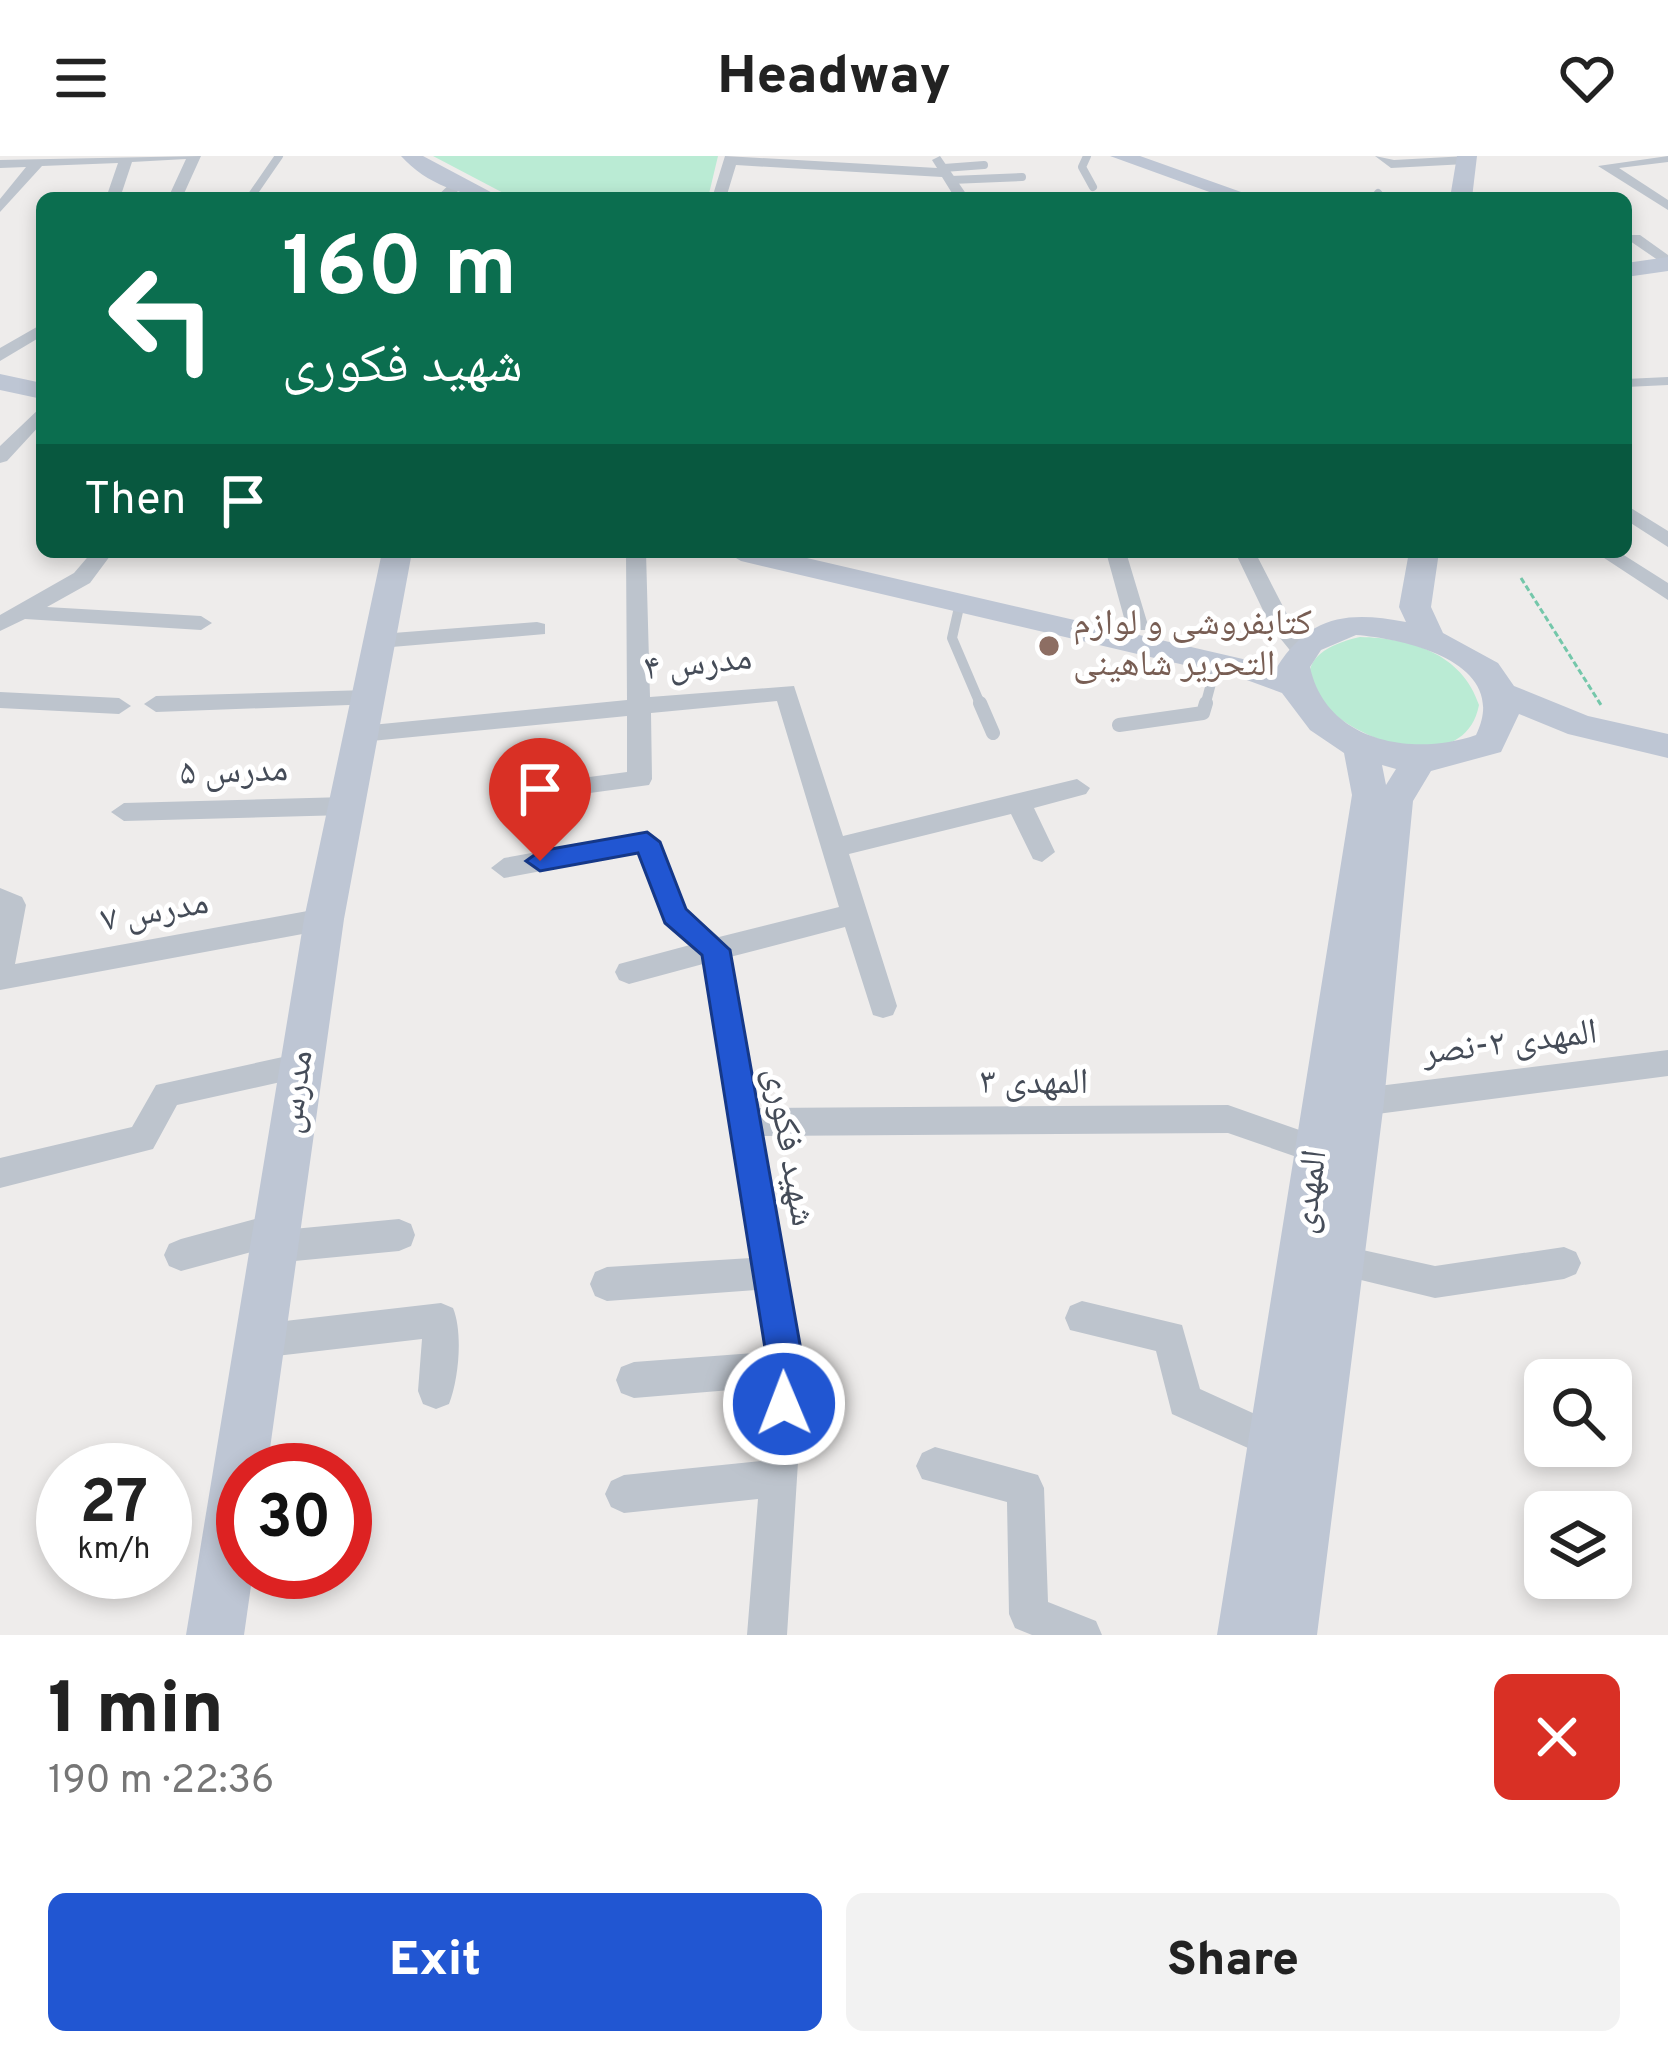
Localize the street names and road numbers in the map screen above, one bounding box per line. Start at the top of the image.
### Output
street label: مدرس ۴ [642,636,754,694]
street label: مدرس ۵ [179,748,289,798]
street label: مدرس ۷ [98,881,212,945]
street label: المهدی ۲-نصر [1419,1010,1600,1078]
street label: مدرس [268,1047,326,1137]
street label: المهدی ۳ [980,1061,1088,1107]
street label: شهید فکوری [751,1064,825,1230]
street label: المهدی [1282,1147,1340,1237]

